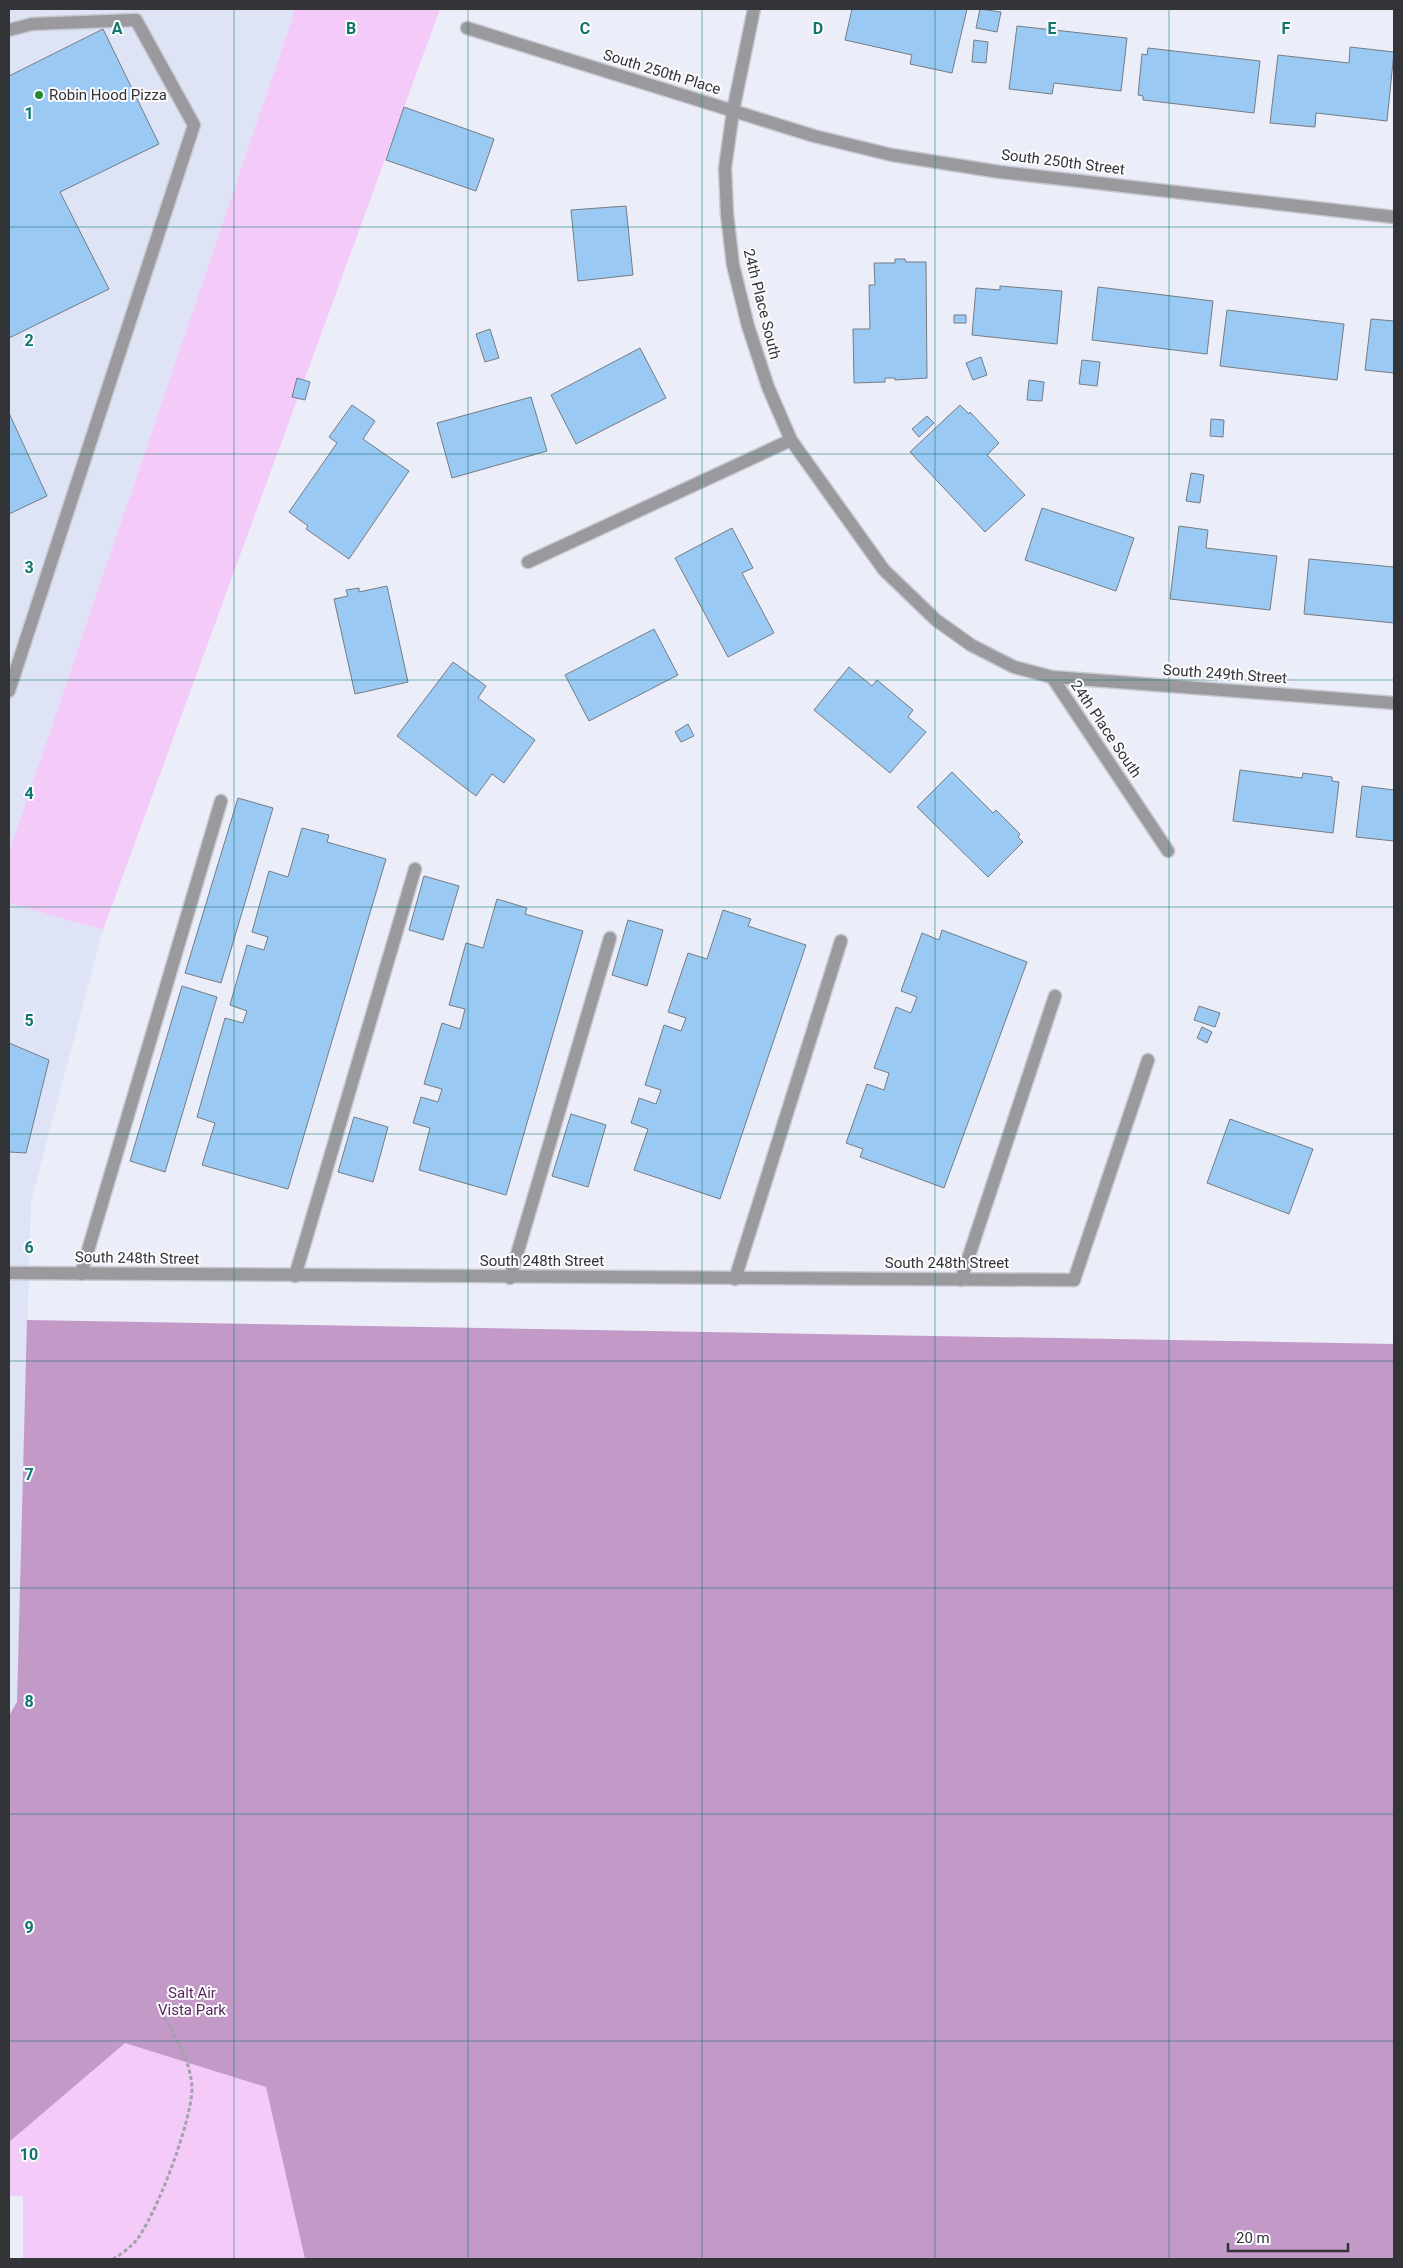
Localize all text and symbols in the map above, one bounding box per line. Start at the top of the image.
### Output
text: A [112,19,123,38]
text: B [346,19,356,38]
text: C [580,19,590,38]
text: D [813,19,823,38]
text: E [1048,19,1057,38]
text: F [1282,19,1291,38]
street label: South 250th Place [601,46,723,98]
place label: Robin Hood Pizza [49,86,167,104]
marker: Robin Hood Pizza [33,89,45,101]
text: 1 [24,104,34,123]
street label: South 250th Street [1000,145,1126,179]
street label: 24th Place South [740,247,784,361]
text: 2 [24,331,34,350]
text: 3 [24,558,34,577]
street label: South 249th Street [1162,661,1288,687]
street label: 24th Place South [1067,677,1145,781]
text: 4 [24,784,34,803]
text: 5 [24,1011,34,1030]
text: 6 [24,1238,34,1257]
street label: South 248th Street [75,1248,199,1268]
street label: South 248th Street [480,1252,604,1270]
street label: South 248th Street [885,1254,1009,1272]
text: 7 [24,1465,34,1484]
text: 8 [24,1692,34,1711]
text: 9 [24,1918,34,1937]
park label: Salt Air Vista Park [158,1984,226,2019]
text: 10 [20,2145,38,2164]
scale bar [1228,2220,1348,2252]
text: 20 m [1236,2229,1270,2247]

